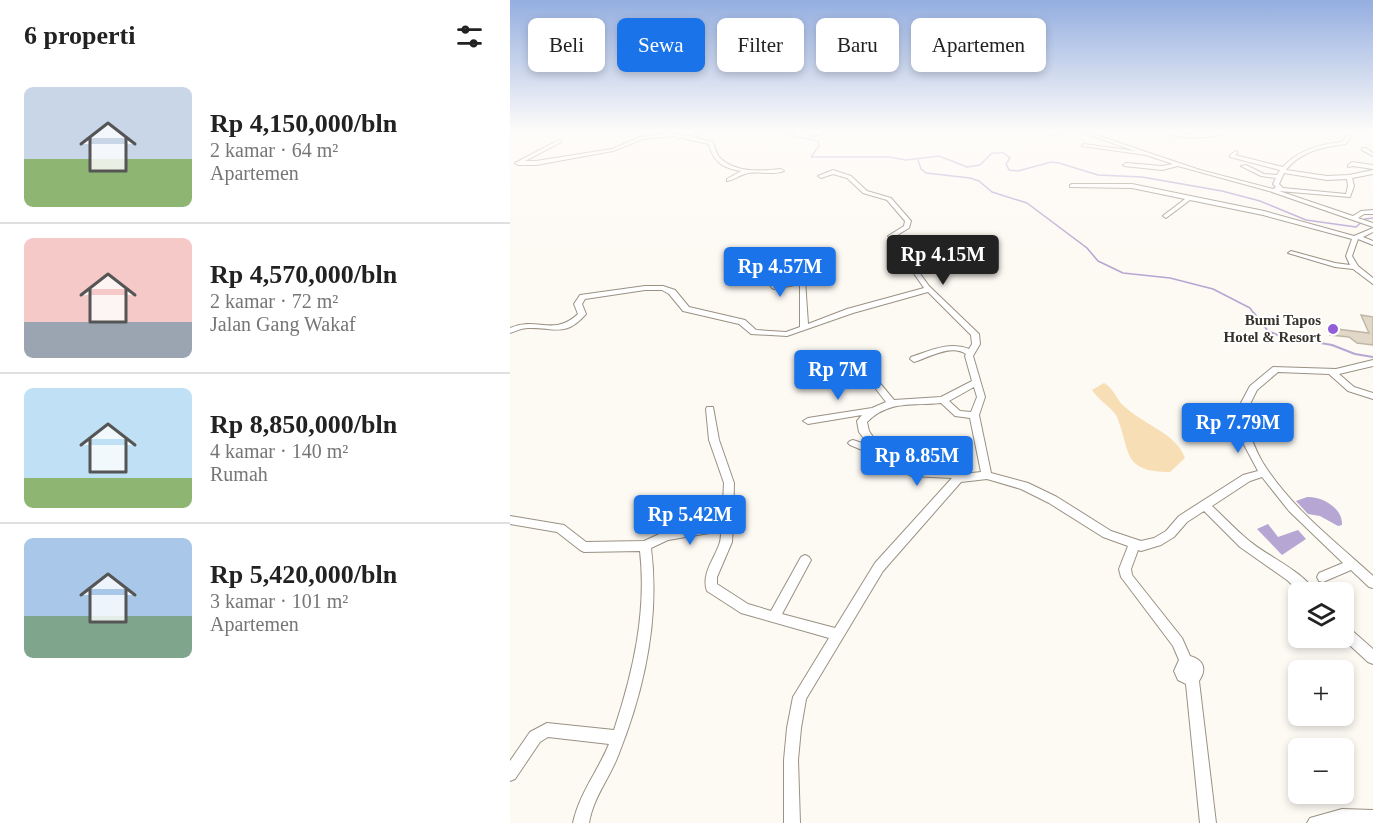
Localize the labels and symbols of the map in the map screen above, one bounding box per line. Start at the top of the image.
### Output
pin: Rp 4.15M [881,235,1005,286]
pin: Rp 4.57M [718,247,842,298]
place label: Bumi Tapos Hotel & Resort [1224,312,1321,345]
marker: Bumi Tapos Hotel & Resort [1326,322,1340,336]
pin: Rp 7M [796,350,880,401]
pin: Rp 7.79M [1176,403,1300,454]
pin: Rp 8.85M [855,436,979,487]
pin: Rp 5.42M [628,495,752,546]

